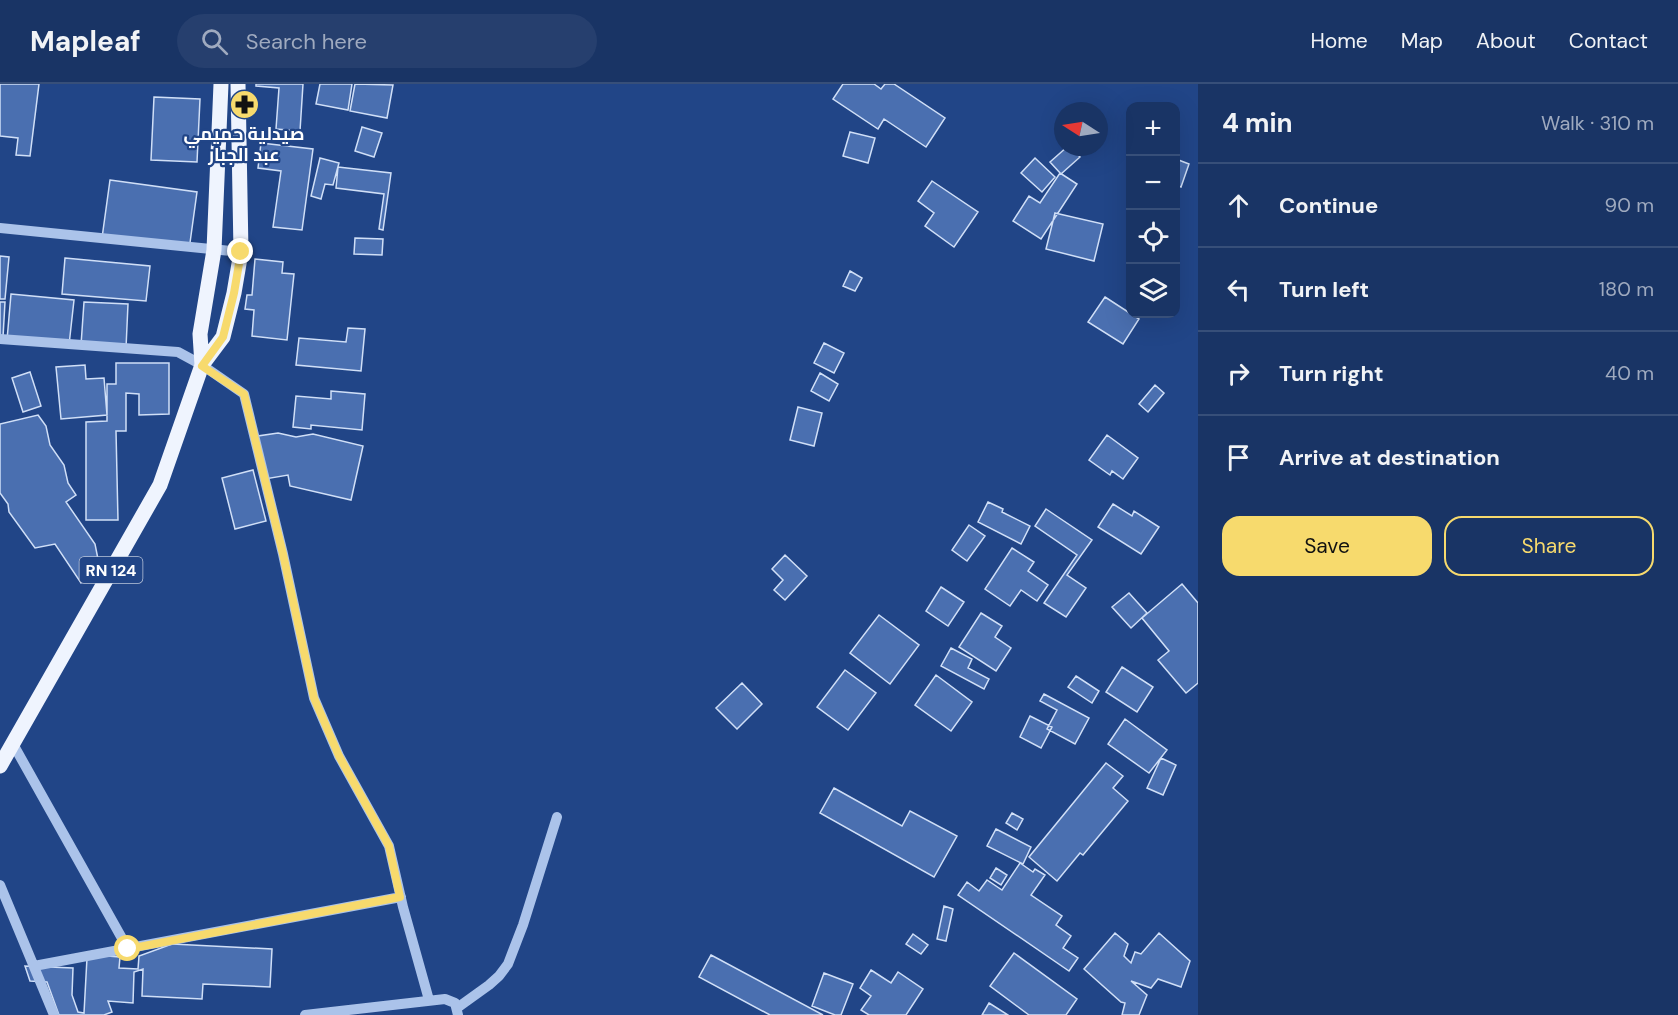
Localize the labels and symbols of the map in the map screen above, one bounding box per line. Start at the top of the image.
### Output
pharmacy icon: صيدلية حميمي عبد الجبار [228,89,260,121]
north arrow [1054,102,1108,156]
place label: صيدلية حميمي عبد الجبار [183,122,305,167]
route end [227,238,253,264]
road number: RN 124 [80,557,142,583]
route start [114,935,140,961]

